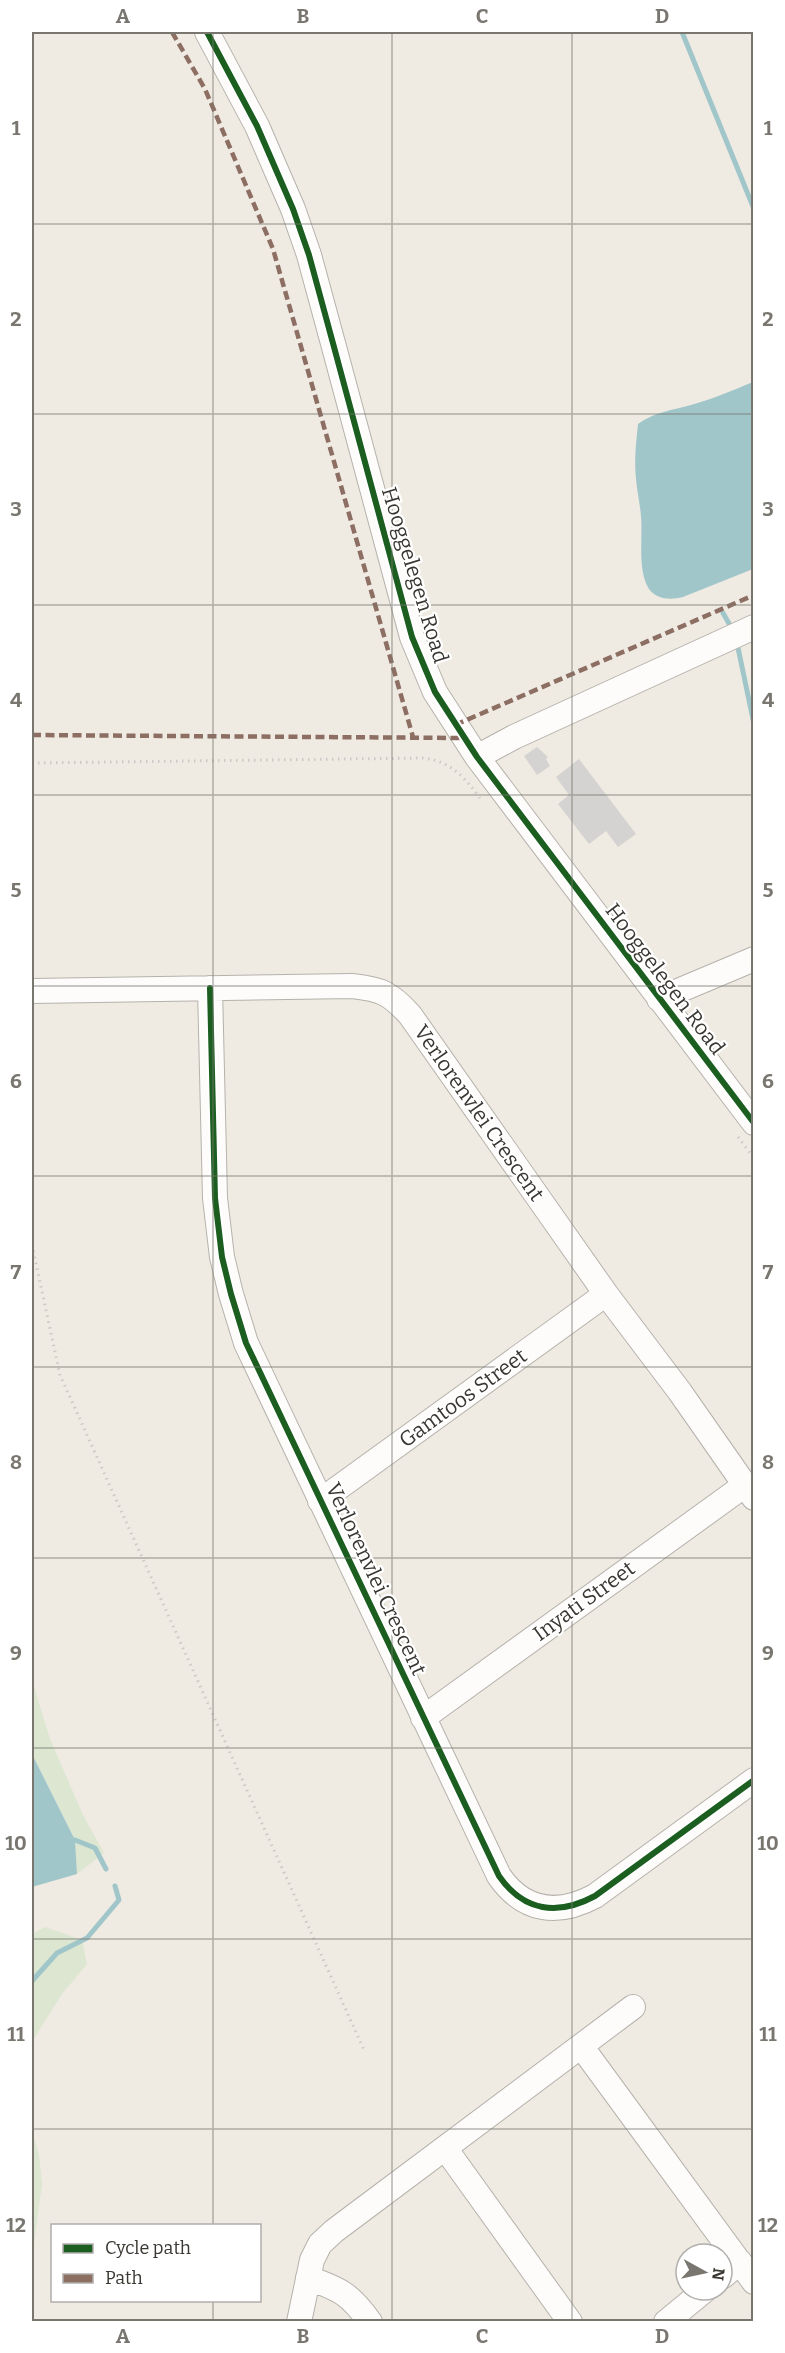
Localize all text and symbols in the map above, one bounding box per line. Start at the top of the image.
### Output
text: A [116,4,131,28]
text: B [297,4,310,28]
text: C [476,4,488,28]
text: D [655,4,669,28]
text: 1 [12,116,21,140]
text: 1 [764,116,773,140]
text: 2 [10,307,22,331]
text: 2 [762,307,774,331]
street label: Hooggelegen Road [376,484,454,666]
text: 3 [10,497,22,521]
text: 3 [762,497,774,521]
text: 4 [10,688,22,712]
text: 4 [762,688,774,712]
text: 5 [11,878,22,902]
text: 5 [763,878,774,902]
street label: Hooggelegen Road [600,898,730,1060]
street label: Verlorenvlei Crescent [408,1020,550,1207]
text: 6 [10,1069,22,1093]
text: 6 [762,1069,774,1093]
text: 7 [11,1260,22,1284]
text: 7 [763,1260,774,1284]
street label: Gamtoos Street [394,1343,532,1453]
text: 8 [10,1450,22,1474]
text: 8 [762,1450,774,1474]
street label: Verlorenvlei Crescent [320,1479,432,1680]
street label: Inyati Street [528,1555,640,1647]
text: 9 [10,1641,22,1665]
text: 9 [762,1641,774,1665]
text: 10 [5,1831,27,1855]
text: 10 [757,1831,779,1855]
text: 11 [7,2022,25,2046]
text: 11 [759,2022,777,2046]
text: 12 [6,2213,26,2237]
text: 12 [758,2213,778,2237]
legend [51,2224,261,2302]
text: Cycle path [105,2237,191,2259]
north arrow [674,2242,734,2302]
text: Path [105,2267,143,2289]
text: N [708,2267,729,2281]
text: A [116,2324,131,2348]
text: B [297,2324,310,2348]
text: C [476,2324,488,2348]
text: D [655,2324,669,2348]

